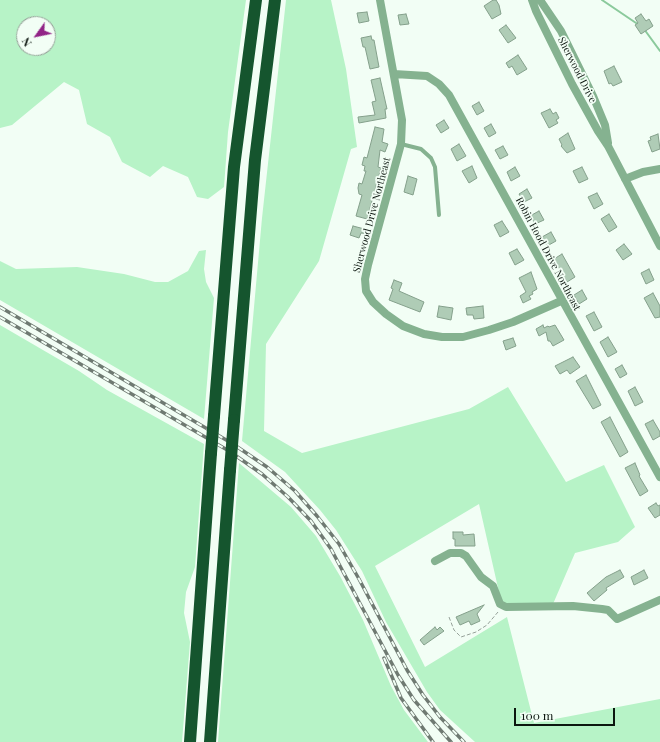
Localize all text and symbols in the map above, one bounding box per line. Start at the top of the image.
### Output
north arrow [16,16,56,56]
text: N [18,35,35,50]
street label: Sherwood Drive [555,35,599,105]
street label: Sherwood Drive Northeast [351,156,393,274]
street label: Robin Hood Drive Northeast [513,195,583,313]
scale bar [516,700,617,726]
text: 100 m [521,707,553,723]

